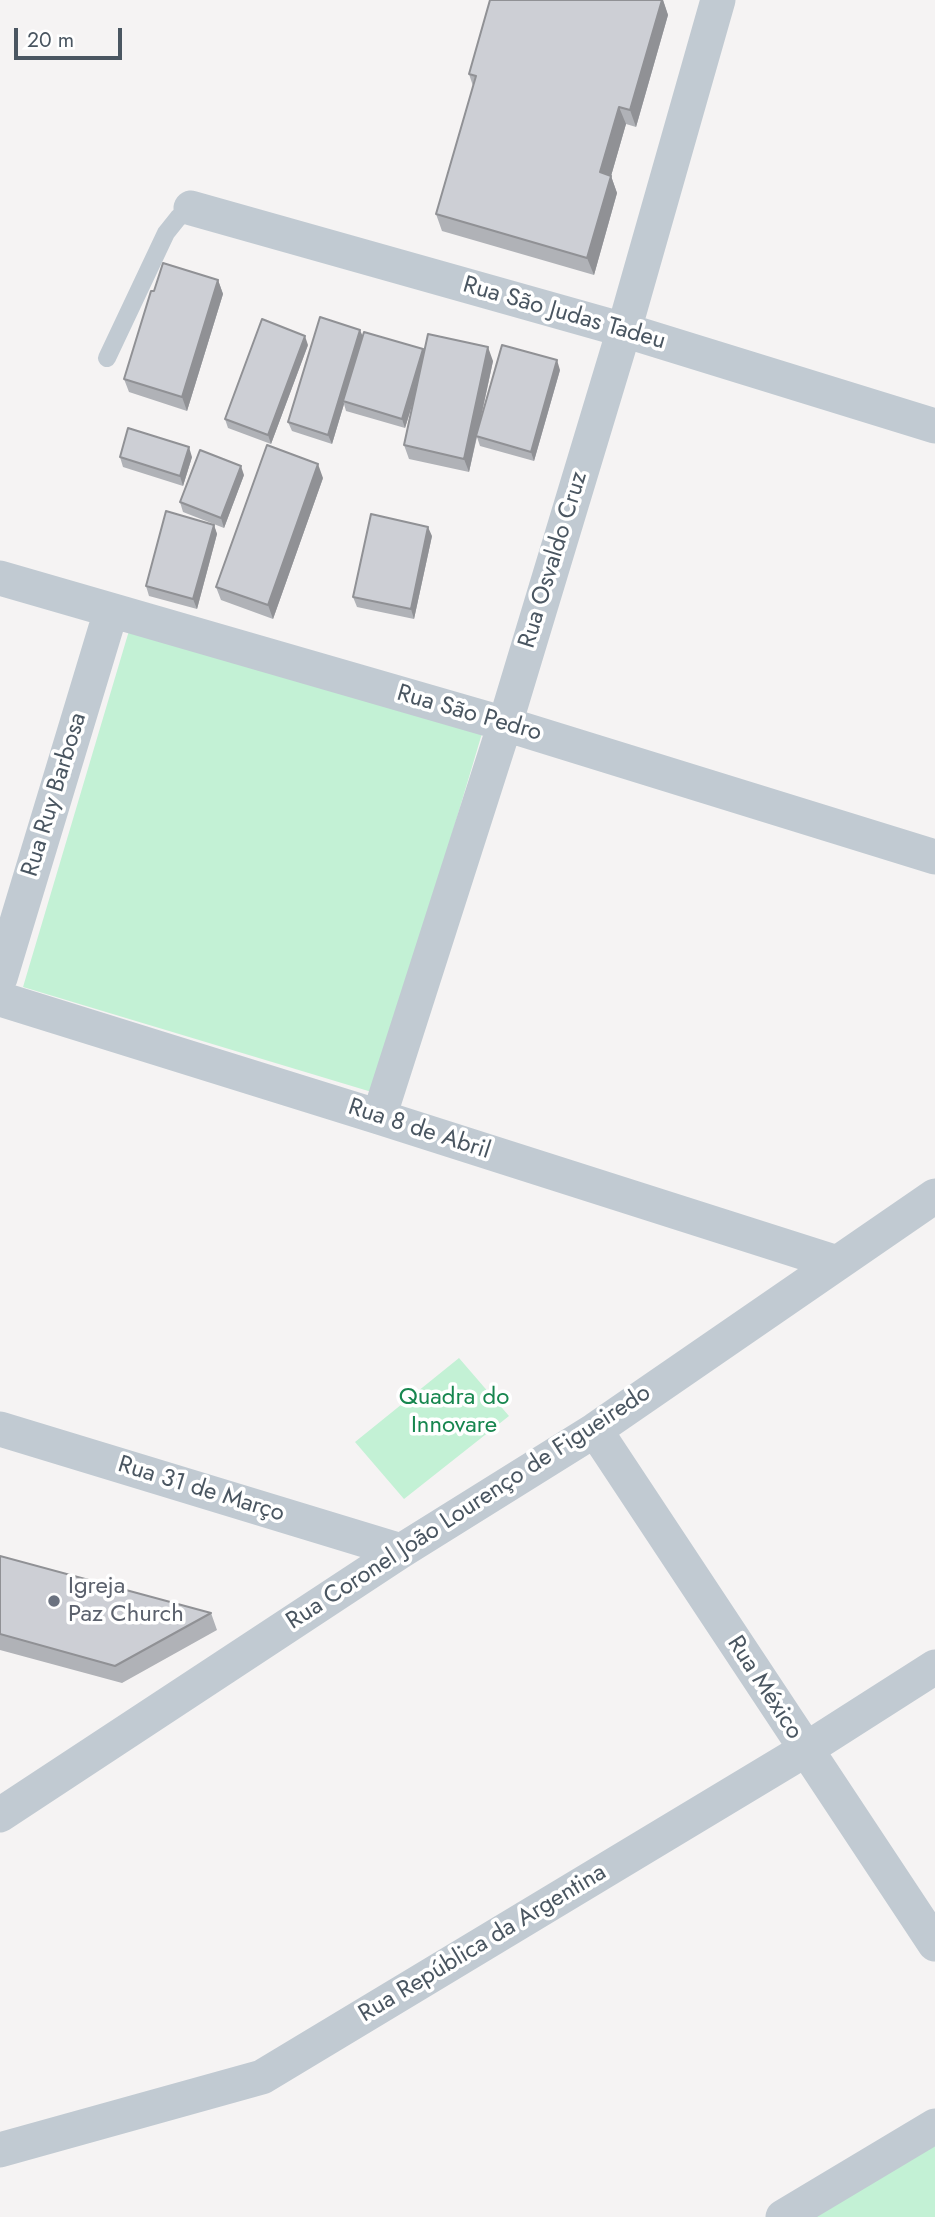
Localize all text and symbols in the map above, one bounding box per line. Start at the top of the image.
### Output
scale bar [18,14,126,58]
text: 20 m [27,25,74,55]
street label: Rua São Judas Tadeu [459,271,669,357]
street label: Rua Osvaldo Cruz [513,468,595,652]
street label: Rua São Pedro [393,680,545,748]
street label: Rua Ruy Barbosa [16,710,94,880]
street label: Rua 8 de Abril [344,1093,494,1167]
street label: Rua Coronel João Lourenço de Figueiredo [282,1379,656,1637]
park label: Quadra do Innovare [399,1384,509,1440]
street label: Rua 31 de Março [114,1451,288,1529]
place label: Igreja Paz Church [68,1573,184,1629]
marker: Igreja Paz Church [46,1593,62,1609]
street label: Rua México [720,1631,808,1745]
street label: Rua República da Argentina [354,1859,612,2029]

